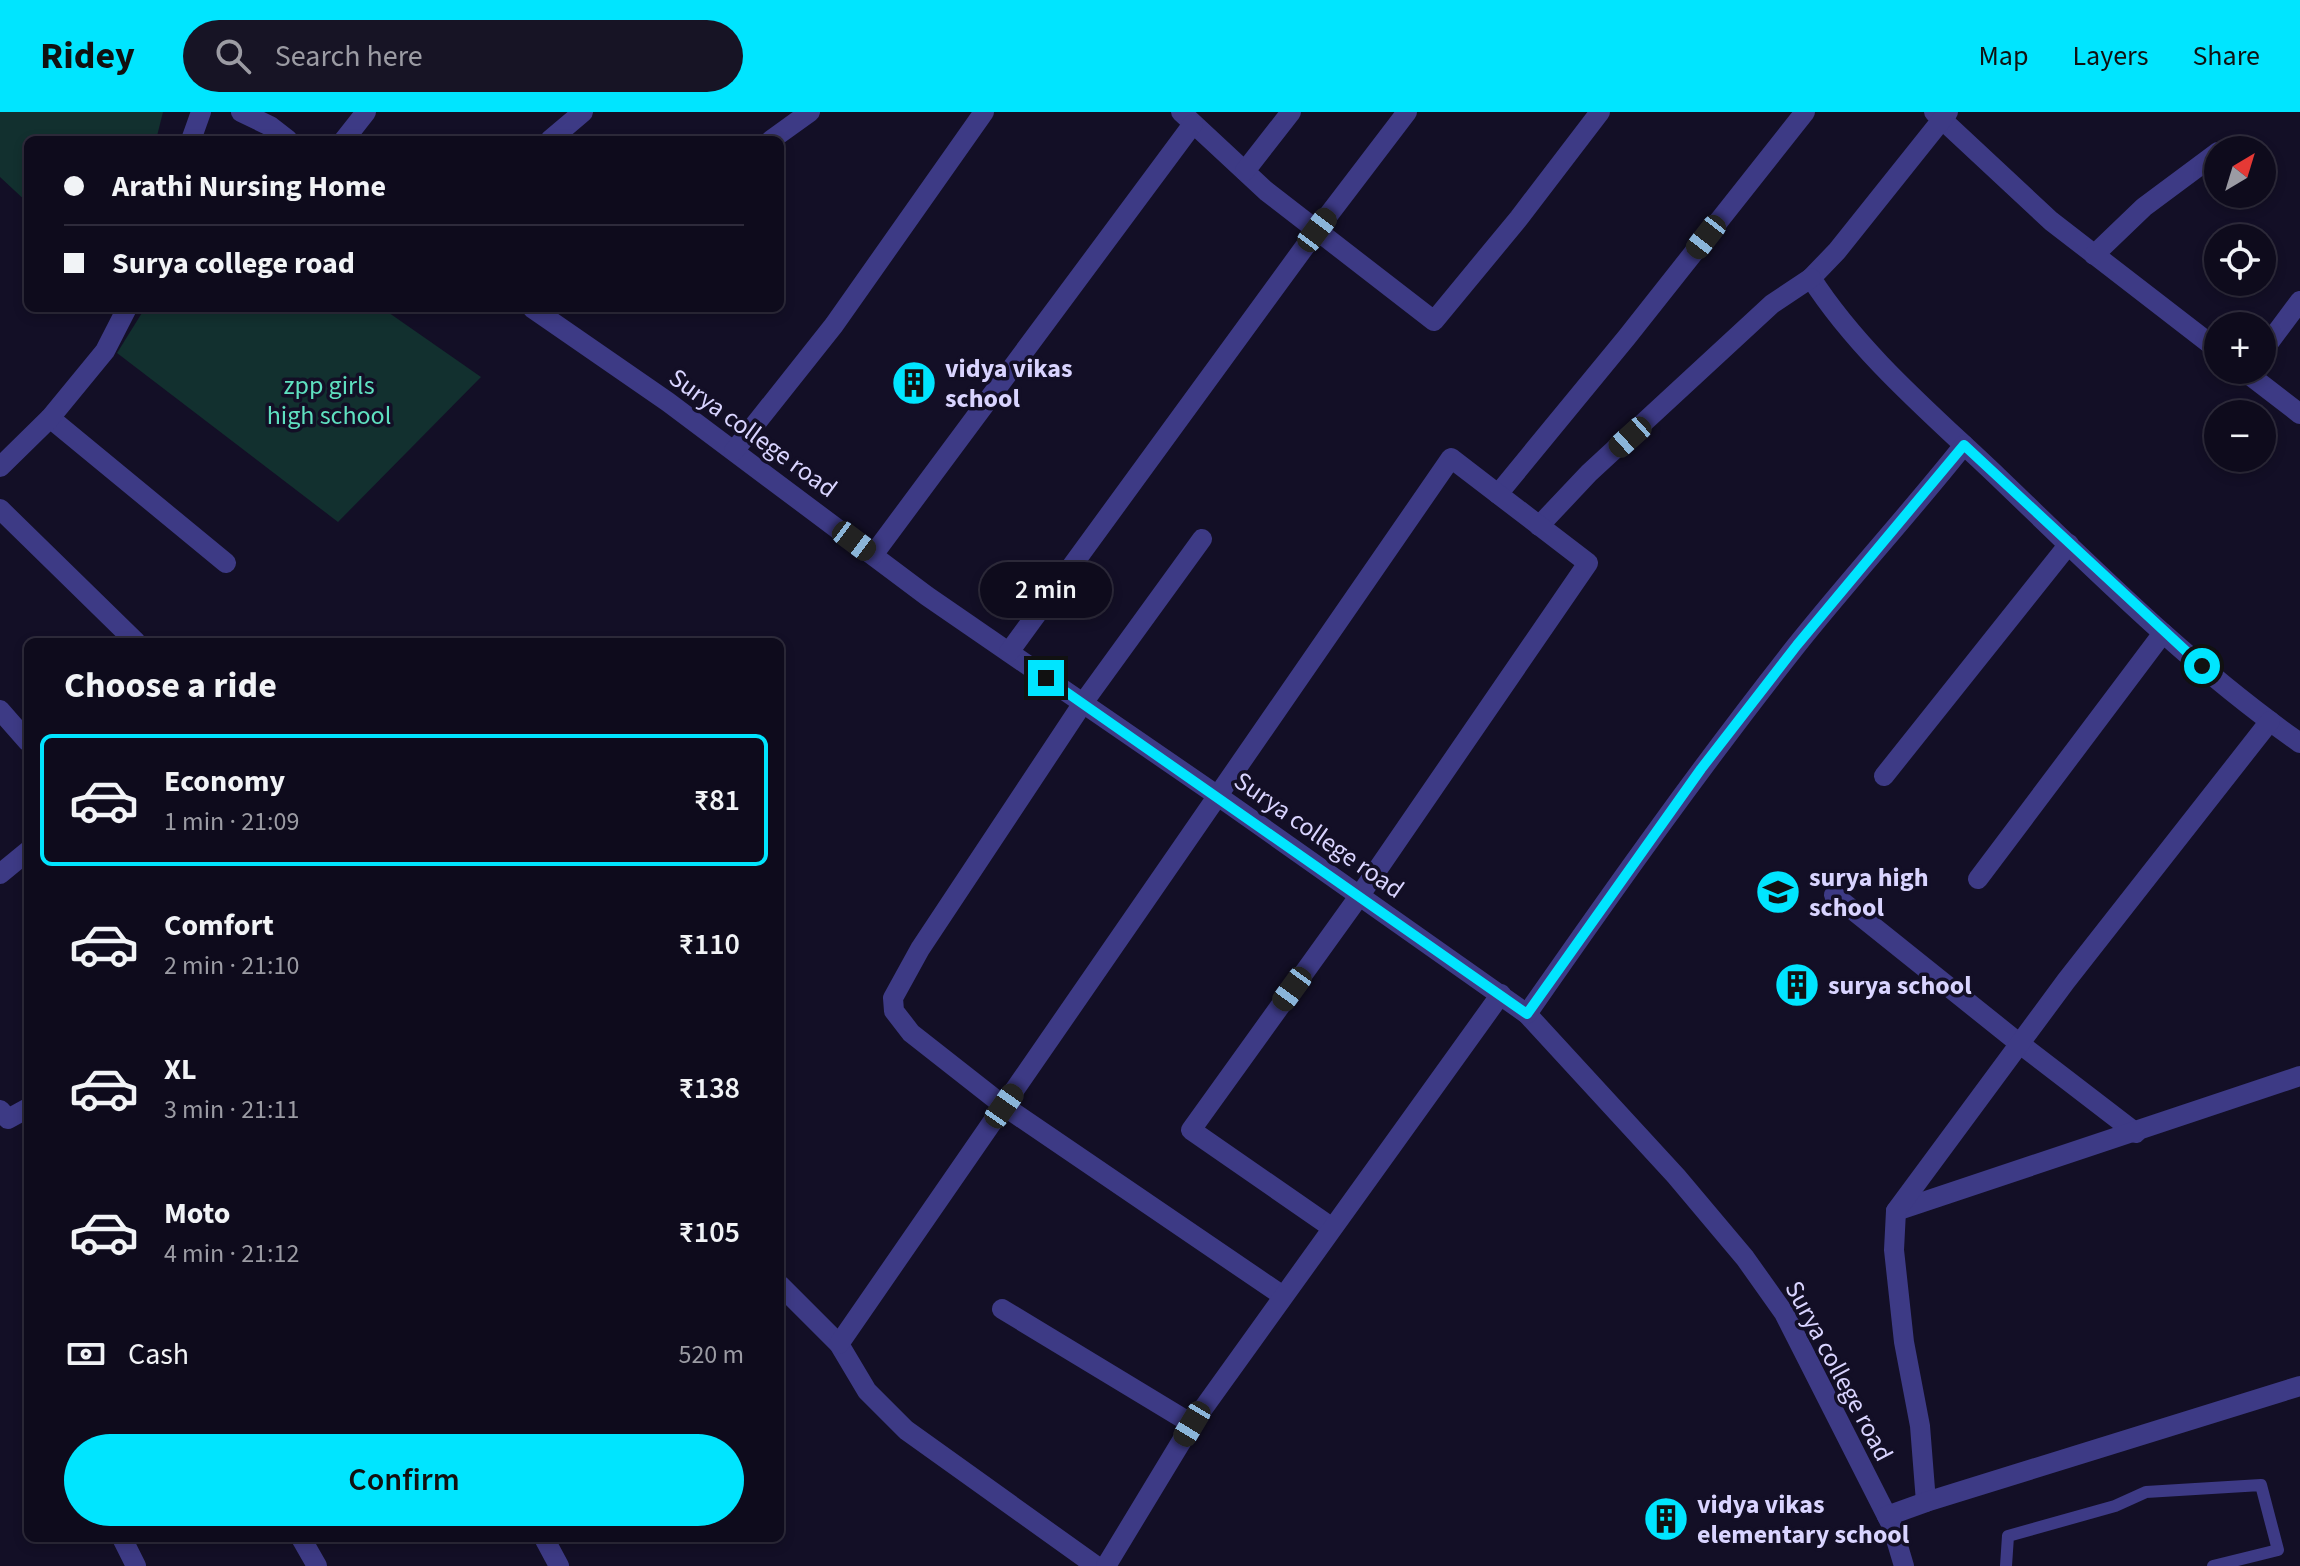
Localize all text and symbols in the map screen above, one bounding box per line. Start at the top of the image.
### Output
search box [183,20,743,92]
text: Ridey [40,29,135,83]
icon: search [211,34,255,78]
text: Search here [275,35,423,78]
text: Map [1978,36,2028,76]
text: Layers [2072,36,2148,76]
text: Share [2192,36,2260,76]
north arrow [2204,136,2276,208]
map controls [2204,136,2276,472]
text: Arathi Nursing Home [112,165,386,208]
car [1293,204,1341,256]
car [1682,211,1730,263]
button: locate [2204,224,2276,296]
text: Surya college road [112,242,355,285]
button: + [2204,312,2276,384]
place label: vidya vikas school [945,350,1073,417]
street label: Surya college road [661,359,845,507]
building icon: vidya vikas school [890,359,938,407]
park label: zpp girls high school [267,367,391,434]
button: − [2204,400,2276,472]
car [1604,412,1656,462]
car [828,517,880,565]
callout: 2 min [980,562,1112,618]
text: 2 min [1015,571,1077,608]
route start [2184,648,2220,684]
text: Choose a ride [64,660,277,711]
route end [1028,660,1064,696]
text: Economy [164,760,285,803]
street label: Surya college road [1227,763,1411,907]
icon: car [68,764,140,836]
text: ₹81 [694,779,740,822]
text: 1 min · 21:09 [164,803,299,840]
place label: surya high school [1809,859,1929,926]
school or university icon: surya high school [1754,868,1802,916]
text: Comfort [164,904,274,947]
icon: car [68,908,140,980]
text: ₹110 [678,923,740,966]
text: 2 min · 21:10 [164,947,299,984]
building icon: surya school [1773,961,1821,1009]
car [1268,963,1316,1015]
place label: surya school [1828,967,1972,1004]
text: XL [164,1048,197,1091]
icon: car [68,1052,140,1124]
text: ₹138 [678,1067,740,1110]
car [980,1079,1028,1133]
text: 3 min · 21:11 [164,1091,299,1128]
text: Moto [164,1192,230,1235]
icon: car [68,1196,140,1268]
text: ₹105 [678,1211,740,1254]
text: 4 min · 21:12 [164,1235,299,1272]
street label: Surya college road [1776,1274,1902,1468]
icon: cash [64,1332,108,1376]
text: Cash [128,1333,189,1376]
text: 520 m [678,1336,744,1373]
car [1169,1397,1215,1451]
button: Confirm [64,1434,744,1526]
place label: vidya vikas elementary school [1697,1486,1910,1553]
building icon: vidya vikas elementary school [1642,1495,1690,1543]

